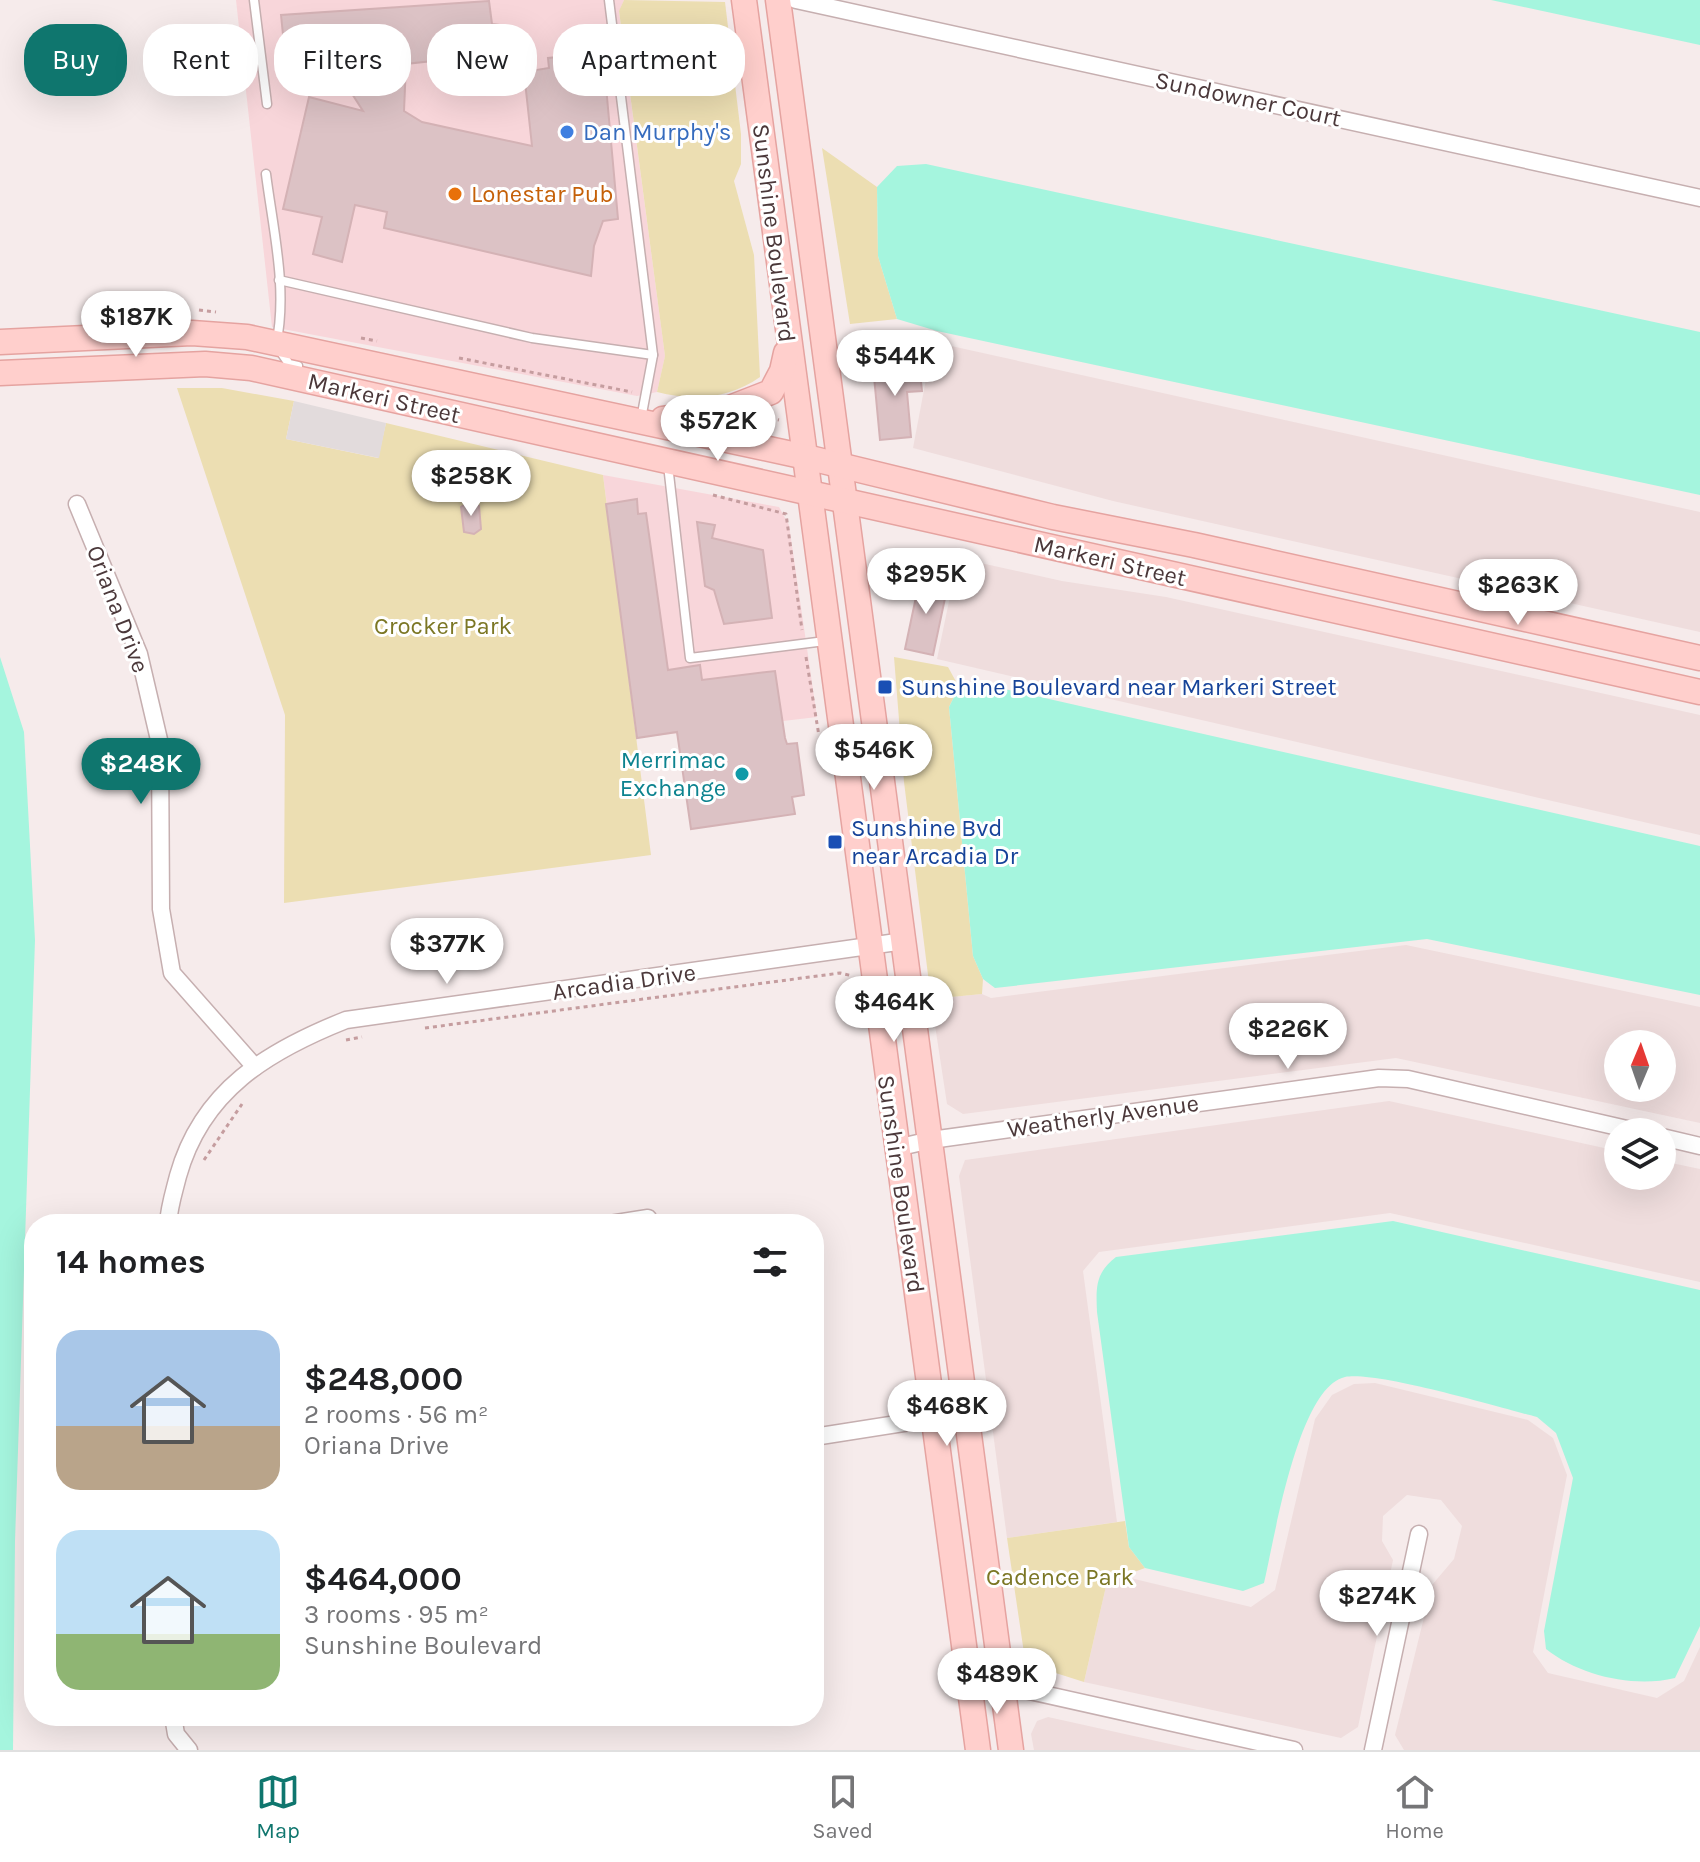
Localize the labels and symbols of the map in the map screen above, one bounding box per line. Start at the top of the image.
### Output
street label: Sundowner Court [1152,66,1344,132]
place label: Dan Murphy's [583,118,731,146]
street label: Sunshine Boulevard [747,122,801,344]
marker: Dan Murphy's [558,123,576,141]
place label: Lonestar Pub [471,180,613,208]
marker: Lonestar Pub [446,185,464,203]
pin: $187K [80,291,192,359]
pin: $544K [839,330,951,398]
street label: Markeri Street [305,367,463,429]
pin: $572K [662,395,774,463]
pin: $258K [415,450,527,518]
street label: Markeri Street [1031,530,1189,592]
street label: Oriana Drive [81,541,155,677]
pin: $295K [870,548,982,616]
pin: $263K [1462,559,1574,627]
park label: Crocker Park [374,612,512,640]
place label: Sunshine Boulevard near Markeri Street [901,673,1337,701]
marker: Sunshine Boulevard near Markeri Street [876,678,894,696]
pin: $546K [818,724,930,792]
pin: $248K [85,738,197,806]
place label: Merrimac Exchange [620,746,726,802]
marker: Merrimac Exchange [733,765,751,783]
place label: Sunshine Bvd near Arcadia Dr [851,814,1019,870]
marker: Sunshine Bvd near Arcadia Dr [826,833,844,851]
pin: $377K [391,918,503,986]
street label: Arcadia Drive [551,958,697,1006]
pin: $464K [838,976,950,1044]
pin: $226K [1232,1003,1344,1071]
north arrow [1604,1030,1676,1102]
street label: Sunshine Boulevard [872,1073,930,1295]
street label: Weatherly Avenue [1005,1089,1201,1143]
pin: $468K [891,1380,1003,1448]
park label: Cadence Park [986,1563,1134,1591]
pin: $274K [1321,1570,1433,1638]
pin: $489K [941,1648,1053,1716]

